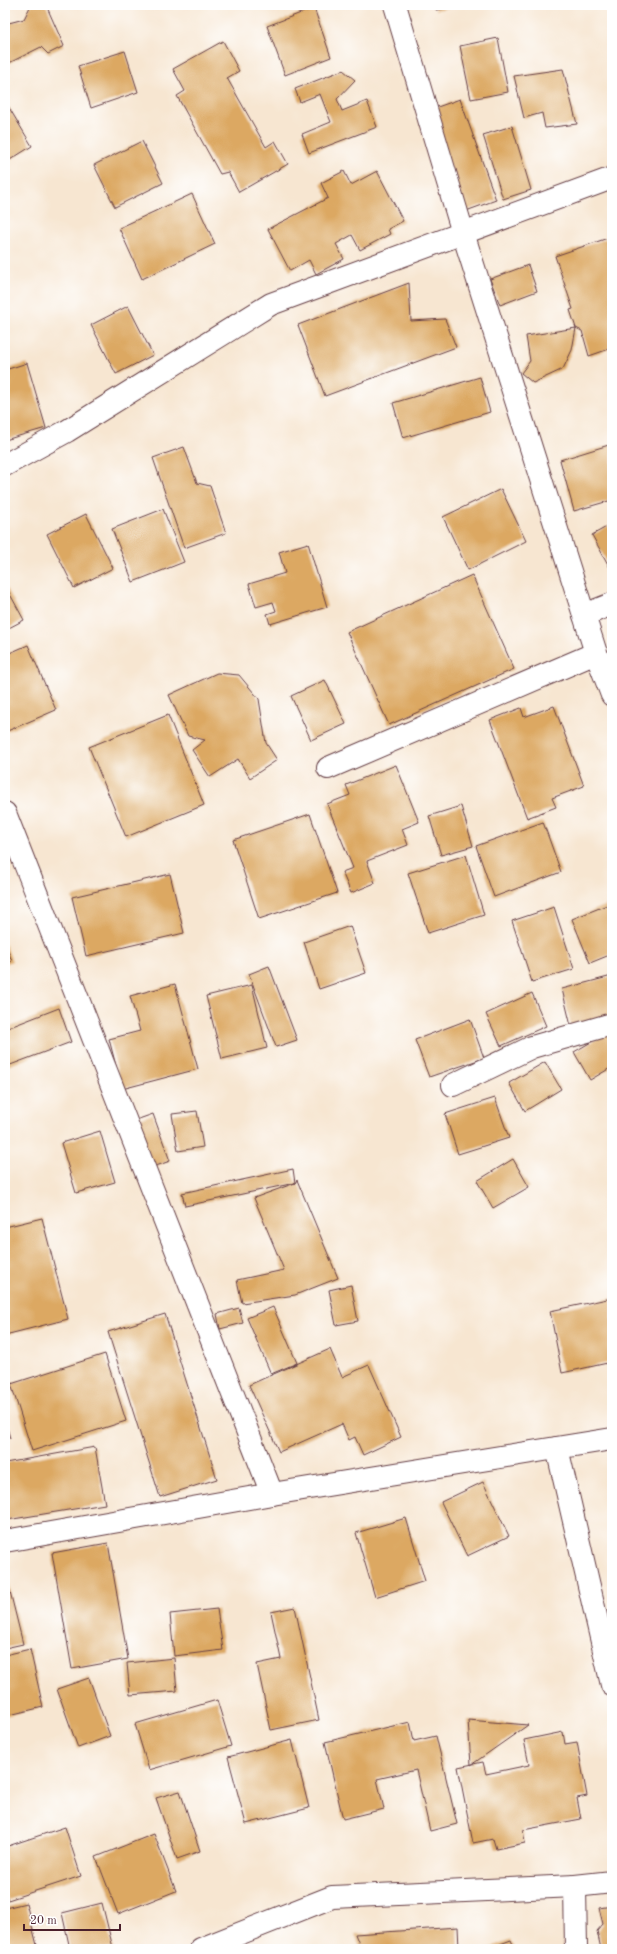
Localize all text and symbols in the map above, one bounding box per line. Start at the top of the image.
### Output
scale bar [24,1906,120,1932]
text: 20 m [30,1915,57,1927]

